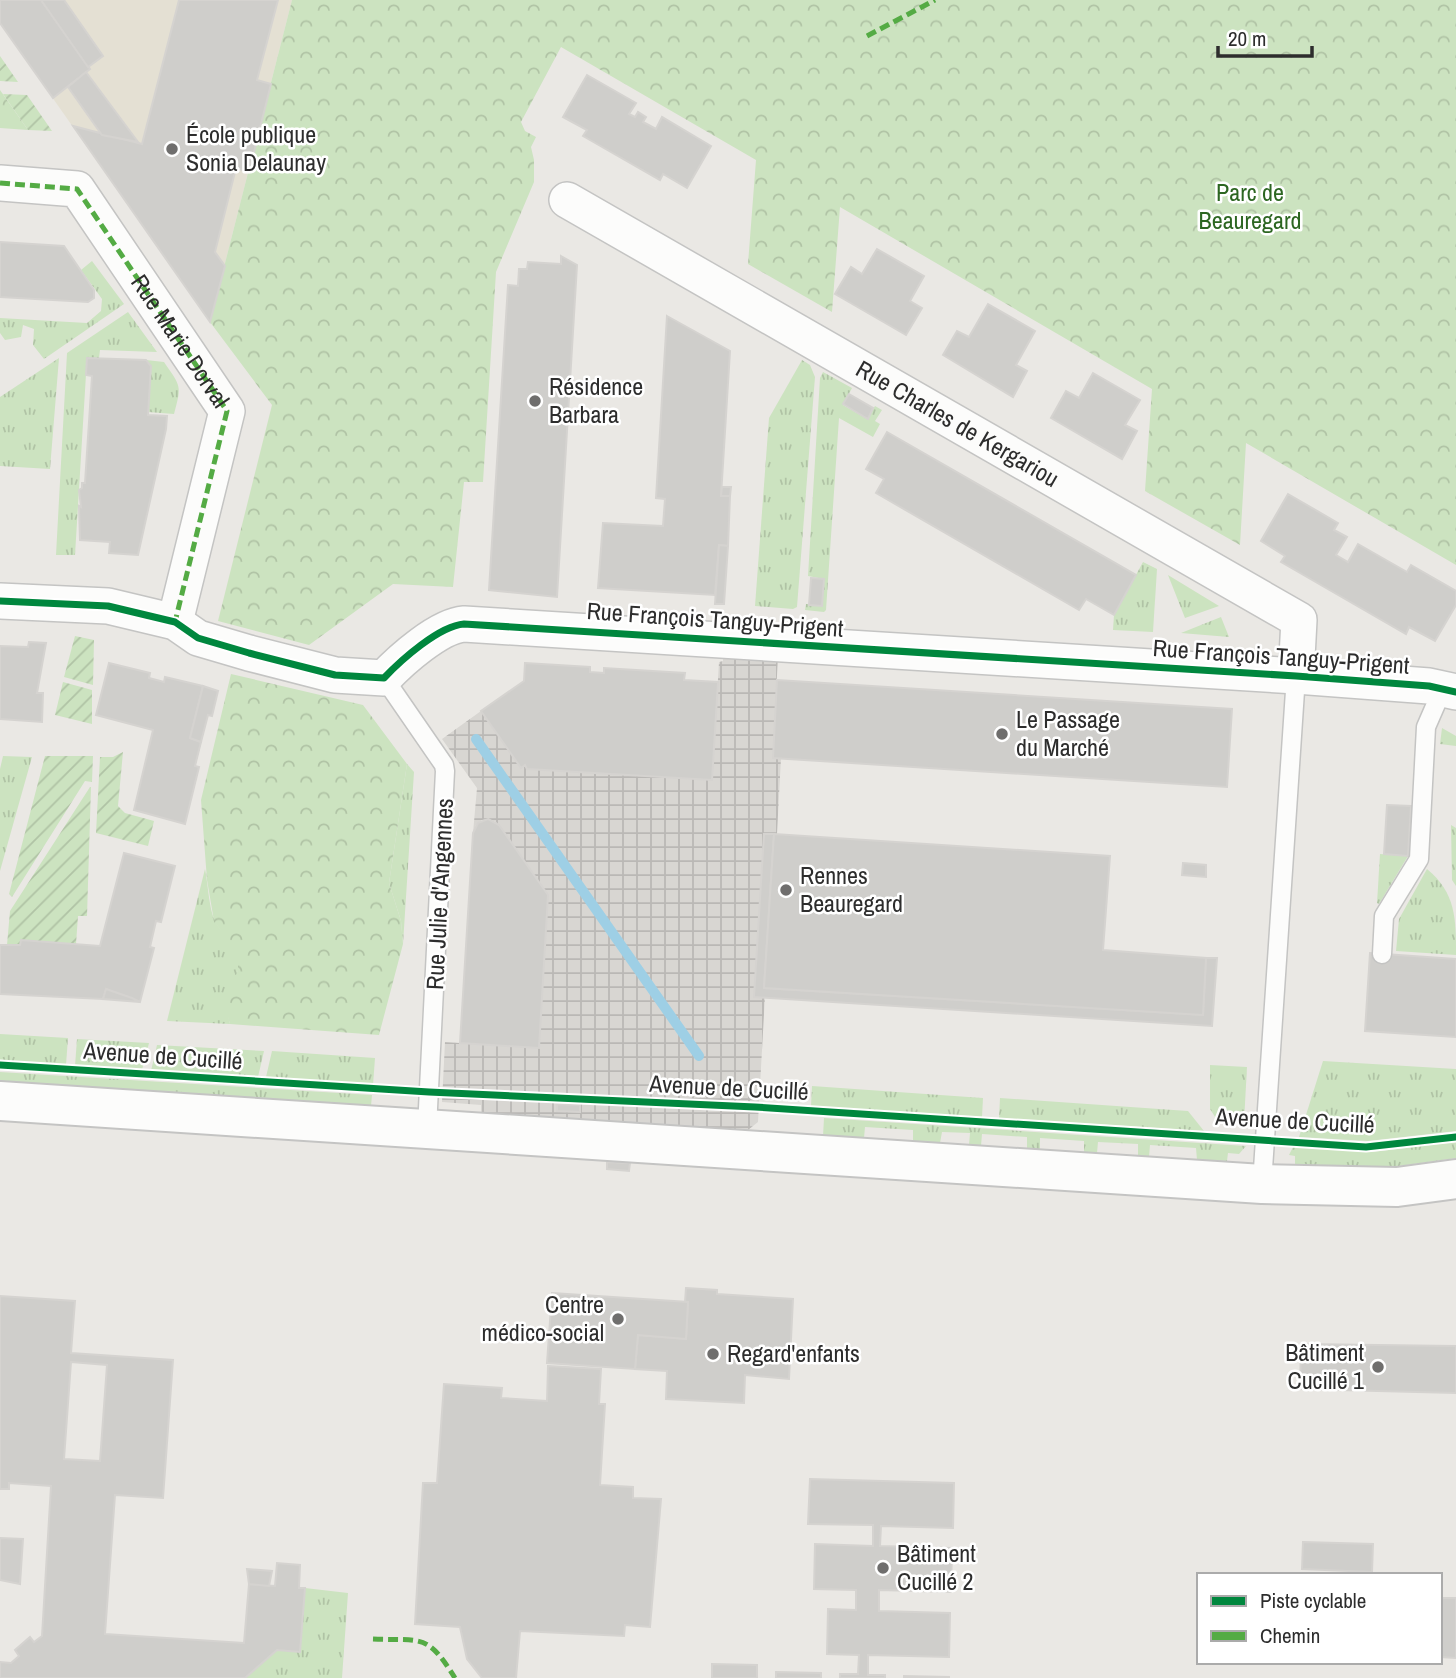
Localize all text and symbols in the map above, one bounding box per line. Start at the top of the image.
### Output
scale bar [1218,14,1312,58]
text: 20 m [1228,24,1266,53]
place label: École publique Sonia Delaunay [186,118,326,178]
marker: École publique Sonia Delaunay [164,141,180,157]
park label: Parc de Beauregard [1199,176,1301,236]
street label: Rue Marie Dorval [124,268,237,414]
street label: Rue Charles de Kergariou [851,352,1065,494]
place label: Résidence Barbara [549,370,643,430]
marker: Résidence Barbara [527,393,543,409]
street label: Rue François Tanguy-Prigent [586,594,845,644]
street label: Rue François Tanguy-Prigent [1152,631,1411,681]
place label: Le Passage du Marché [1016,703,1120,763]
marker: Le Passage du Marché [994,726,1010,742]
street label: Rue Julie d'Angennes [418,797,460,991]
place label: Rennes Beauregard [800,859,903,919]
marker: Rennes Beauregard [778,882,794,898]
street label: Avenue de Cucillé [81,1033,244,1077]
street label: Avenue de Cucillé [648,1067,809,1107]
street label: Avenue de Cucillé [1214,1100,1375,1140]
place label: Centre médico-social [482,1288,604,1348]
marker: Centre médico-social [610,1311,626,1327]
place label: Bâtiment Cucillé 1 [1285,1336,1365,1396]
place label: Regard'enfants [727,1337,860,1369]
marker: Regard'enfants [705,1346,721,1362]
marker: Bâtiment Cucillé 1 [1370,1359,1386,1375]
place label: Bâtiment Cucillé 2 [897,1537,976,1597]
marker: Bâtiment Cucillé 2 [875,1560,891,1576]
legend [1197,1573,1442,1664]
text: Piste cyclable [1260,1586,1366,1615]
text: Chemin [1260,1621,1320,1650]

